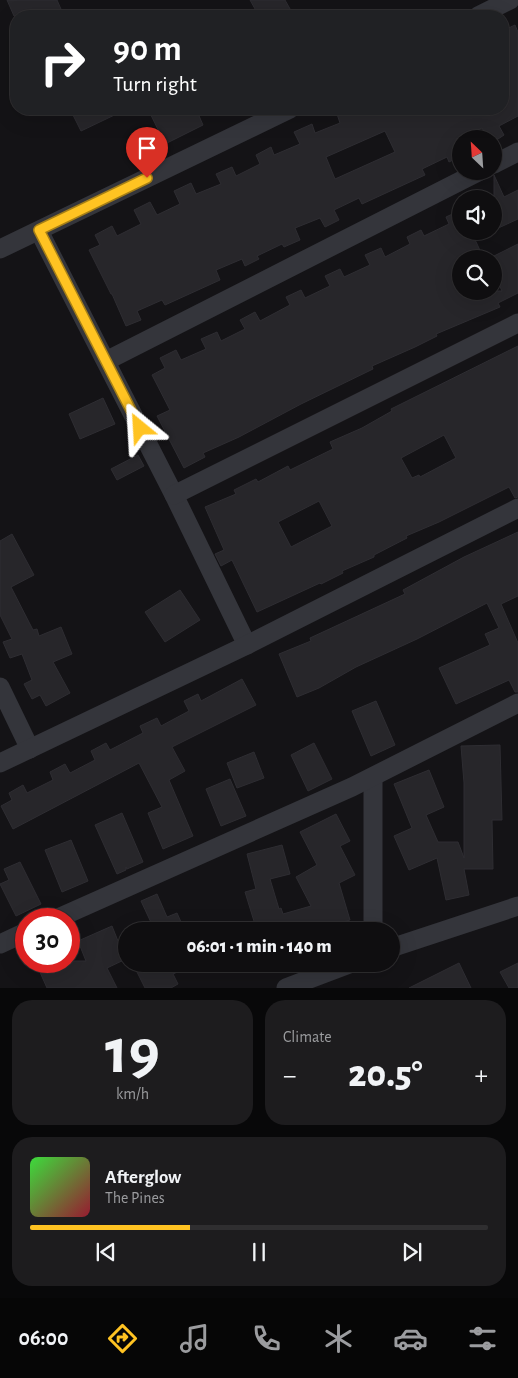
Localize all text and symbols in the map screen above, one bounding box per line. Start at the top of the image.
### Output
icon: right [30,30,95,95]
text: 90 m [113,32,182,67]
text: Turn right [113,73,197,95]
pin [126,127,168,178]
north arrow [452,130,502,180]
map controls [452,130,502,300]
icon: arrive [133,134,161,162]
button: sound [452,190,502,240]
button: search [452,250,502,300]
position arrow [113,401,165,453]
speed limit sign: 30 [15,908,80,973]
text: 06:01 · 1 min · 140 m [186,937,332,956]
text: 19 [105,1020,160,1085]
text: Climate [283,1029,332,1045]
text: 20.5° [348,1056,423,1094]
text: − [283,1062,296,1090]
text: + [475,1062,488,1090]
text: km/h [116,1086,149,1102]
text: Afterglow [105,1168,181,1187]
text: The Pines [105,1190,165,1206]
icon: previous [92,1238,120,1266]
icon: pause [245,1238,273,1266]
icon: next [398,1238,426,1266]
icon: directions [105,1321,140,1356]
icon: music [177,1321,212,1356]
icon: phone [249,1321,284,1356]
icon: climate [321,1321,356,1356]
icon: car [393,1321,428,1356]
icon: filters [465,1321,500,1356]
text: 06:00 [18,1327,68,1349]

